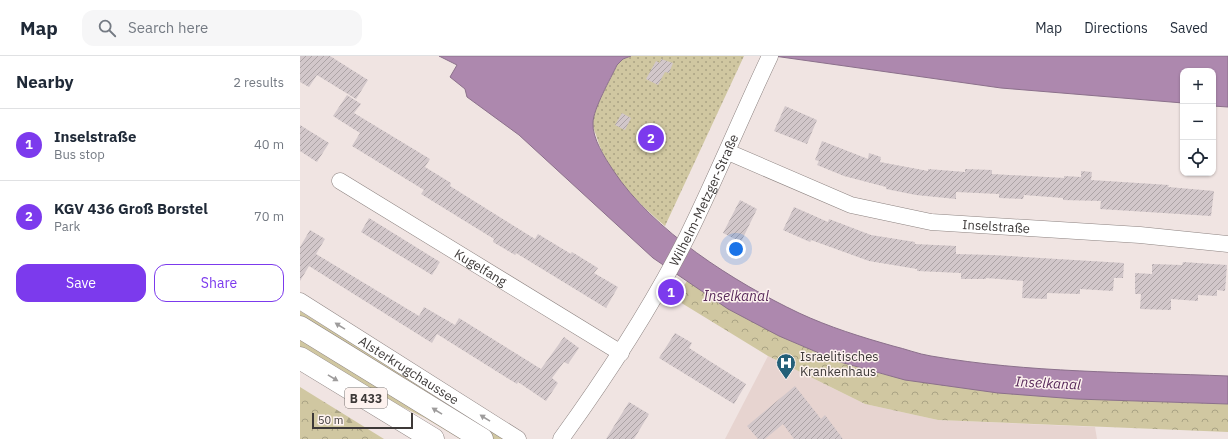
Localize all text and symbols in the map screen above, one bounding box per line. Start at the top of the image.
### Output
search box [82,10,362,46]
text: Map [20,16,58,40]
icon: search [96,17,118,39]
text: Search here [128,18,208,37]
text: Map [1035,19,1062,37]
text: Directions [1084,19,1148,37]
text: Saved [1170,19,1208,37]
map controls [1180,68,1216,176]
button: + [1180,68,1216,104]
text: Nearby [16,71,74,93]
text: 2 results [233,74,284,91]
button: − [1180,104,1216,140]
pin: 2 [638,123,664,153]
text: Inselstraße [54,127,136,146]
street label: Wilhelm-Metzger-Straße [665,131,742,269]
text: 1 [25,136,33,153]
text: 40 m [254,136,284,153]
button: locate [1180,140,1216,176]
text: Bus stop [54,146,105,163]
text: KGV 436 Groß Borstel [54,199,208,218]
text: 2 [25,208,33,225]
text: 70 m [254,208,284,225]
street label: Inselstraße [962,215,1030,237]
text: Park [54,218,80,235]
your location [726,239,746,259]
street label: Kugelfang [451,245,510,290]
button: Save [16,264,146,302]
button: Share [154,264,284,302]
pin: 1 [658,277,684,307]
water label: Inselkanal [703,287,769,305]
one-way arrow [335,322,345,330]
street label: Alsterkrugchaussee [356,332,462,408]
place label: Israelitisches Krankenhaus [800,348,879,380]
hospital icon: Israelitisches Krankenhaus [775,352,797,380]
water label: Inselkanal [1015,372,1082,394]
one-way arrow [328,374,338,382]
road number: B 433 [345,388,387,408]
one-way arrow [432,407,442,415]
scale bar [312,411,413,430]
text: 50 m [318,413,343,427]
one-way arrow [480,414,490,422]

